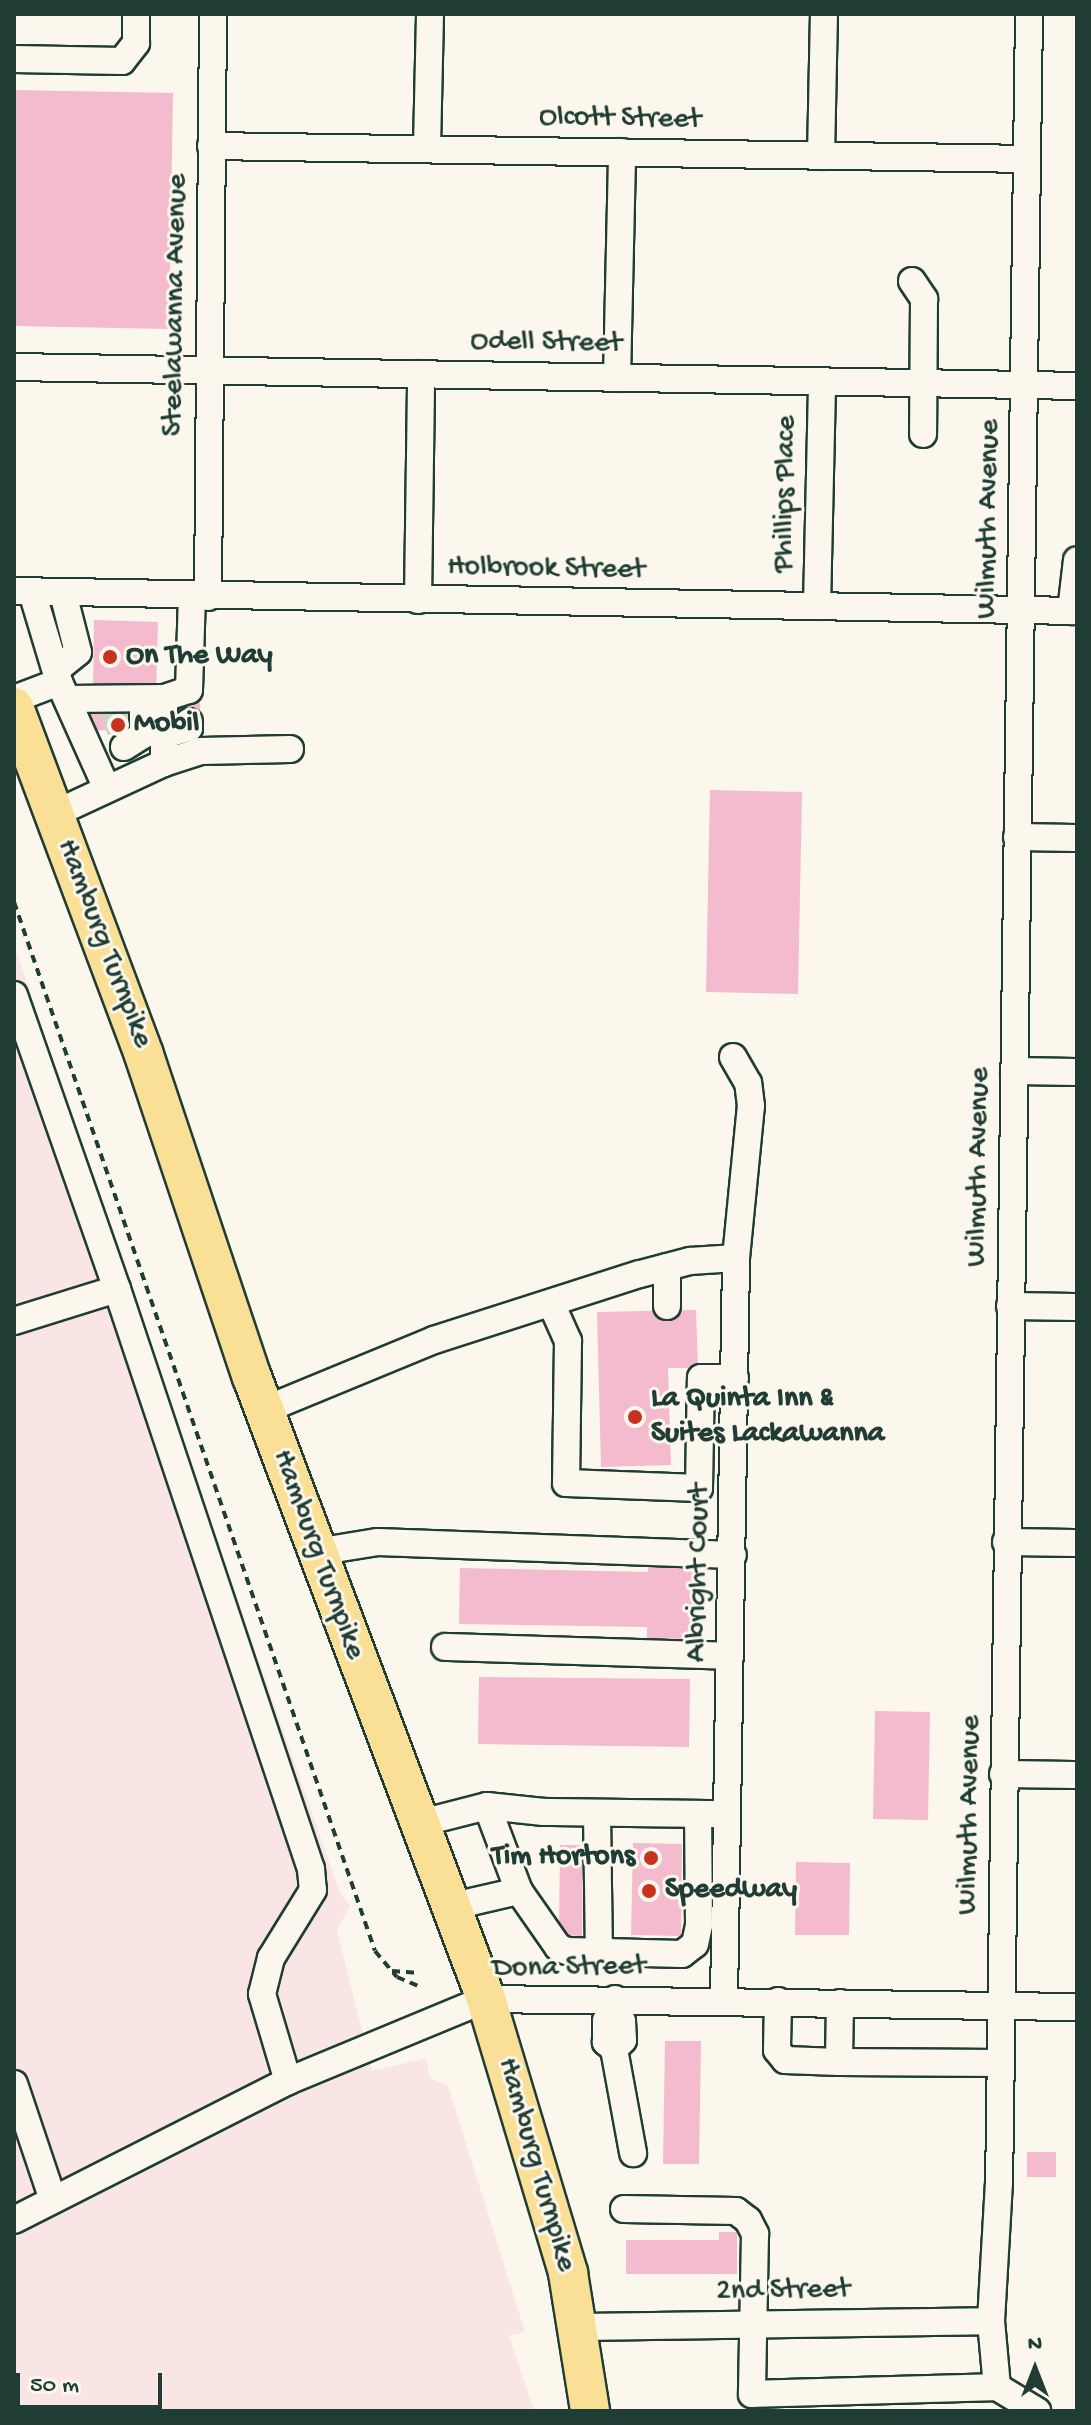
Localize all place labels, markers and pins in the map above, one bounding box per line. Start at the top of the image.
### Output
place label: On The Way [126,639,273,675]
marker: On The Way [101,648,119,666]
place label: Mobil [134,707,199,743]
marker: Mobil [109,716,127,734]
place label: La Quinta Inn & Suites Lackawanna [651,1382,884,1452]
marker: La Quinta Inn & Suites Lackawanna [626,1408,644,1426]
place label: Tim Hortons [492,1840,635,1876]
marker: Tim Hortons [642,1849,660,1867]
place label: Speedway [665,1873,797,1909]
marker: Speedway [640,1882,658,1900]

